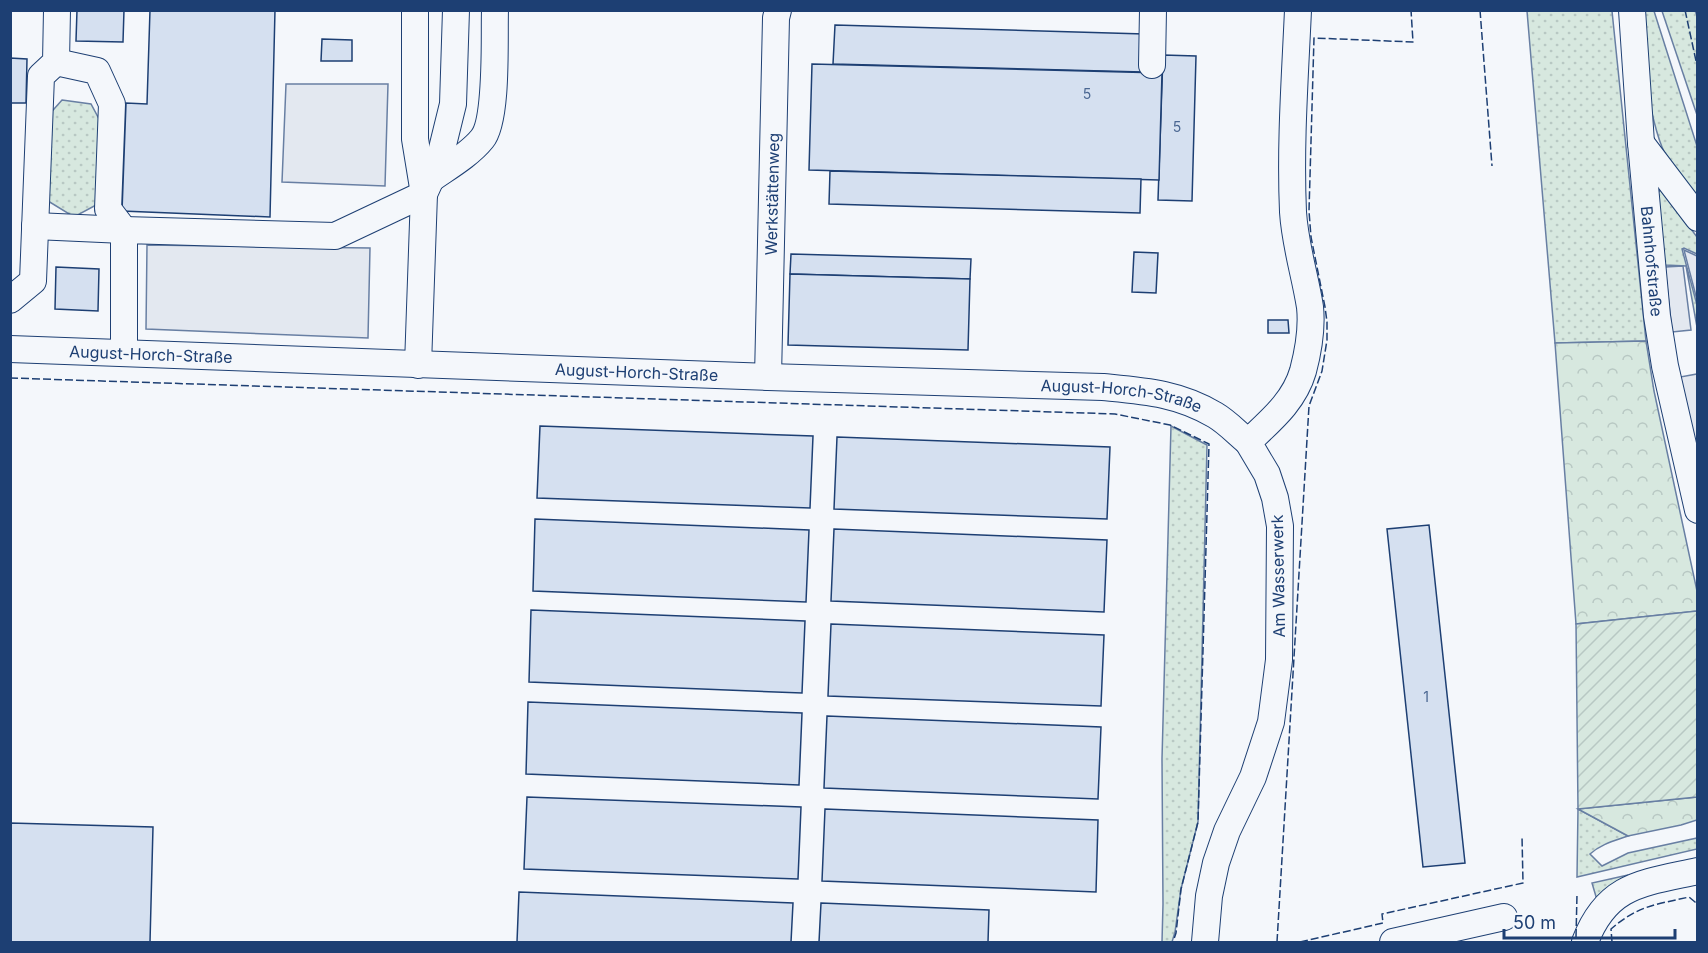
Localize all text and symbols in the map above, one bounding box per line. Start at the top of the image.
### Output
house number: 5 [1083,85,1091,102]
house number: 5 [1173,118,1181,135]
street label: Werkstättenweg [761,132,783,256]
street label: Bahnhofstraße [1637,205,1667,317]
street label: August-Horch-Straße [69,341,233,367]
street label: August-Horch-Straße [555,359,719,385]
street label: August-Horch-Straße [1040,375,1205,417]
street label: Am Wasserwerk [1267,514,1289,638]
house number: 1 [1423,688,1429,705]
scale bar [1504,902,1675,940]
text: 50 m [1513,912,1556,933]

